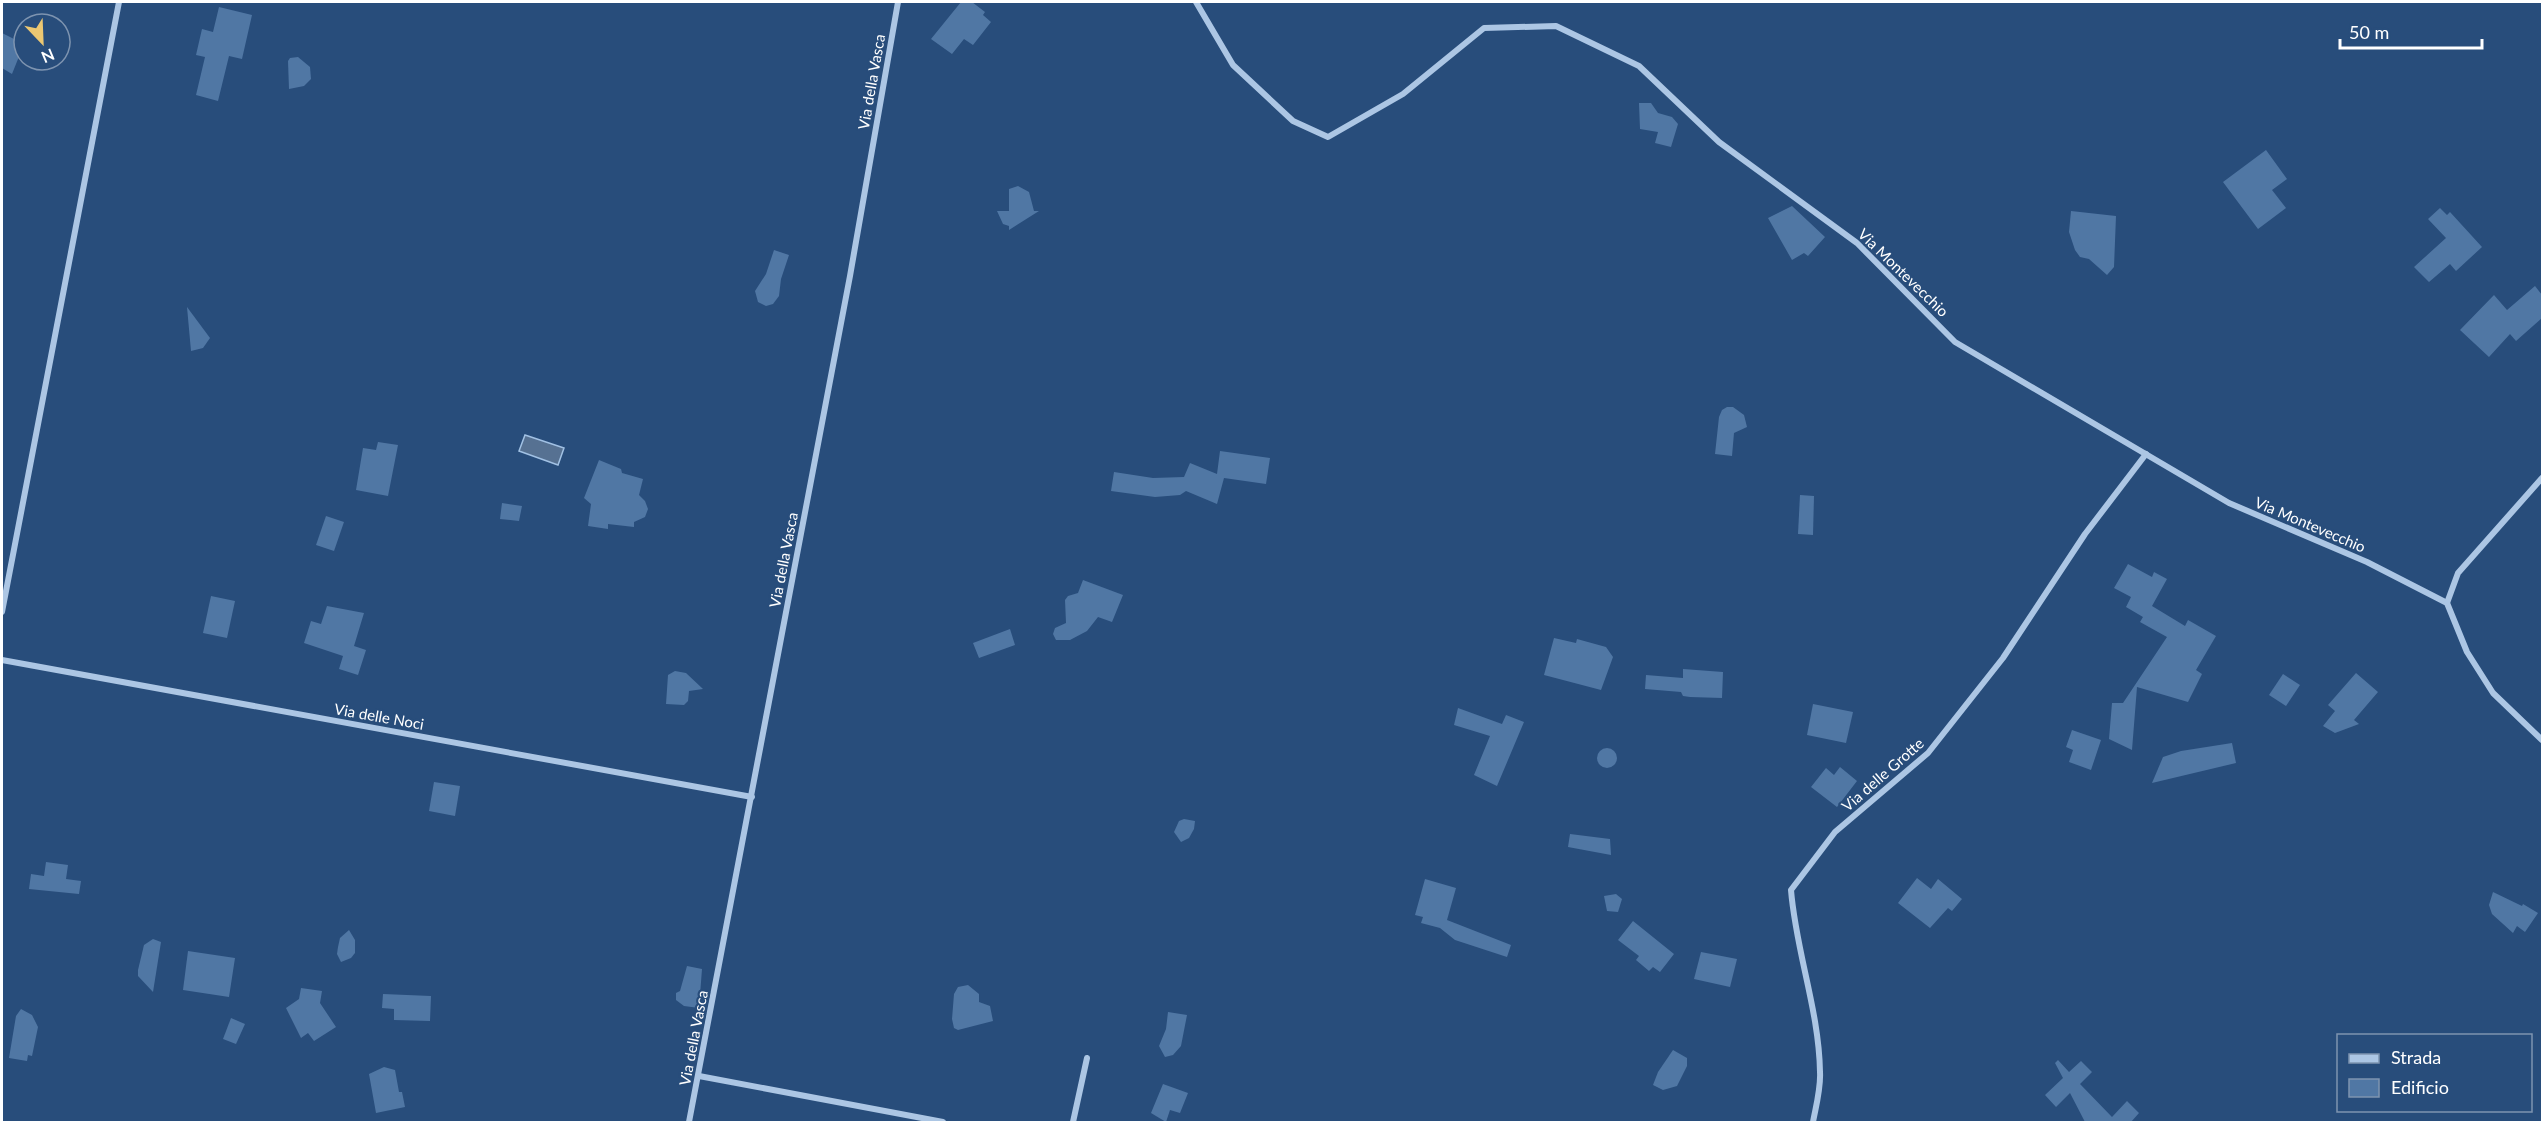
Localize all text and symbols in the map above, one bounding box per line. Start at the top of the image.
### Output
north arrow [12,12,72,72]
scale bar [2340,12,2482,50]
text: 50 m [2349,21,2389,43]
street label: Via della Vasca [854,33,888,131]
text: N [39,45,57,67]
street label: Via Montevecchio [1855,225,1953,320]
street label: Via Montevecchio [2252,493,2369,556]
street label: Via della Vasca [765,511,801,609]
street label: Via delle Noci [333,699,425,733]
street label: Via delle Grotte [1838,734,1927,815]
street label: Via della Vasca [675,989,711,1087]
legend [2337,1034,2532,1112]
text: Strada [2391,1046,2441,1068]
text: Edificio [2391,1076,2449,1098]

